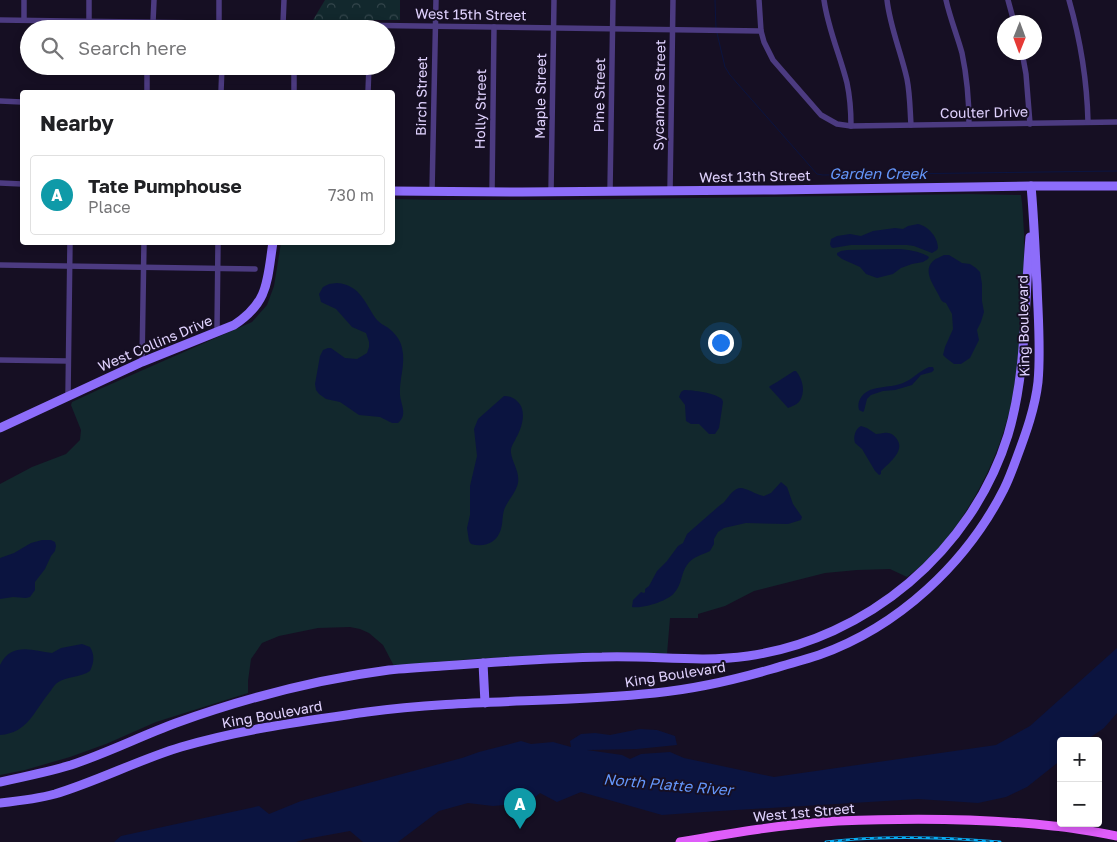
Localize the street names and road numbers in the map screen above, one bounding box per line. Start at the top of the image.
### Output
street label: West 15th Street [415,5,527,23]
street label: Sycamore Street [650,39,668,151]
street label: Maple Street [531,53,549,139]
street label: Birch Street [412,56,430,136]
street label: Pine Street [590,58,608,132]
street label: Holly Street [471,69,489,149]
street label: Coulter Drive [940,103,1028,121]
street label: West 13th Street [699,167,811,185]
street label: King Boulevard [1014,275,1032,377]
street label: West Collins Drive [95,311,215,375]
street label: King Boulevard [623,658,727,690]
street label: King Boulevard [220,697,324,731]
street label: West 1st Street [752,799,856,825]

